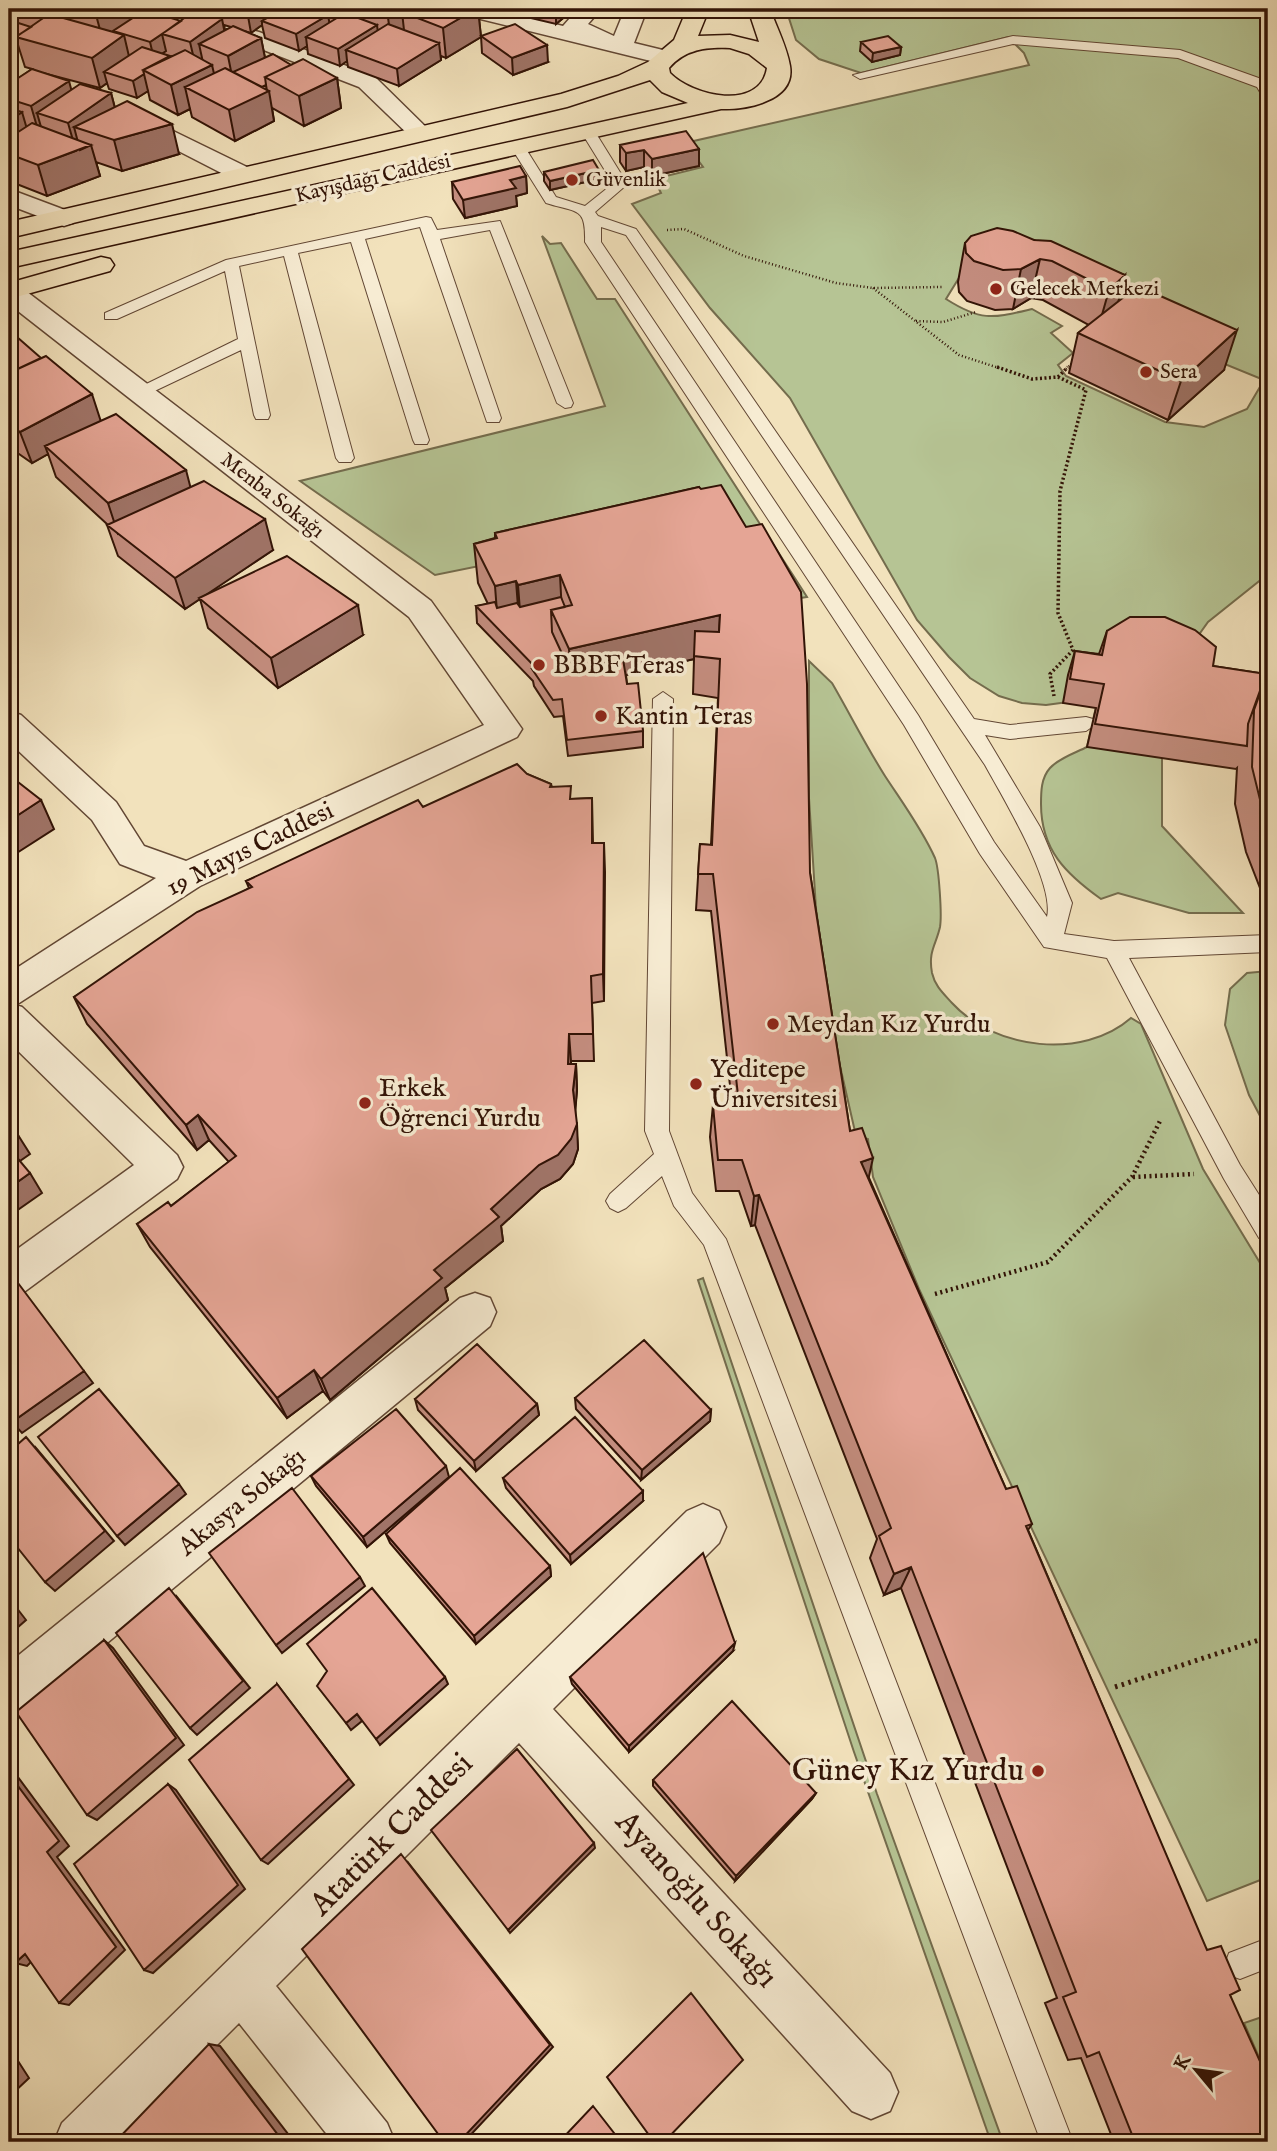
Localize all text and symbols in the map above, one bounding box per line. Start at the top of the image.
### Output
street label: Kayışdağı Caddesi [293,148,453,210]
place label: Güvenlik [586,167,667,194]
marker: Güvenlik [564,172,580,188]
place label: Gelecek Merkezi [1010,276,1159,303]
marker: Gelecek Merkezi [988,281,1004,297]
place label: Sera [1160,359,1198,386]
marker: Sera [1138,364,1154,380]
street label: Menba Sokağı [215,447,329,545]
place label: BBBF Teras [553,649,685,682]
marker: BBBF Teras [531,657,547,673]
place label: Kantin Teras [615,700,753,733]
marker: Kantin Teras [593,708,609,724]
street label: 19 Mayıs Caddesi [161,794,339,904]
place label: Meydan Kız Yurdu [787,1008,990,1041]
marker: Meydan Kız Yurdu [765,1016,781,1032]
place label: Yeditepe Üniversitesi [710,1053,838,1116]
place label: Erkek Öğrenci Yurdu [379,1072,541,1135]
marker: Yeditepe Üniversitesi [688,1076,704,1092]
marker: Erkek Öğrenci Yurdu [357,1095,373,1111]
street label: Akasya Sokağı [171,1440,313,1564]
street label: Atatürk Caddesi [301,1744,483,1926]
place label: Güney Kız Yurdu [792,1751,1024,1792]
marker: Güney Kız Yurdu [1030,1763,1046,1779]
street label: Ayanoğlu Sokağı [605,1802,786,1997]
north arrow [1162,2036,1232,2106]
text: K [1169,2050,1197,2075]

